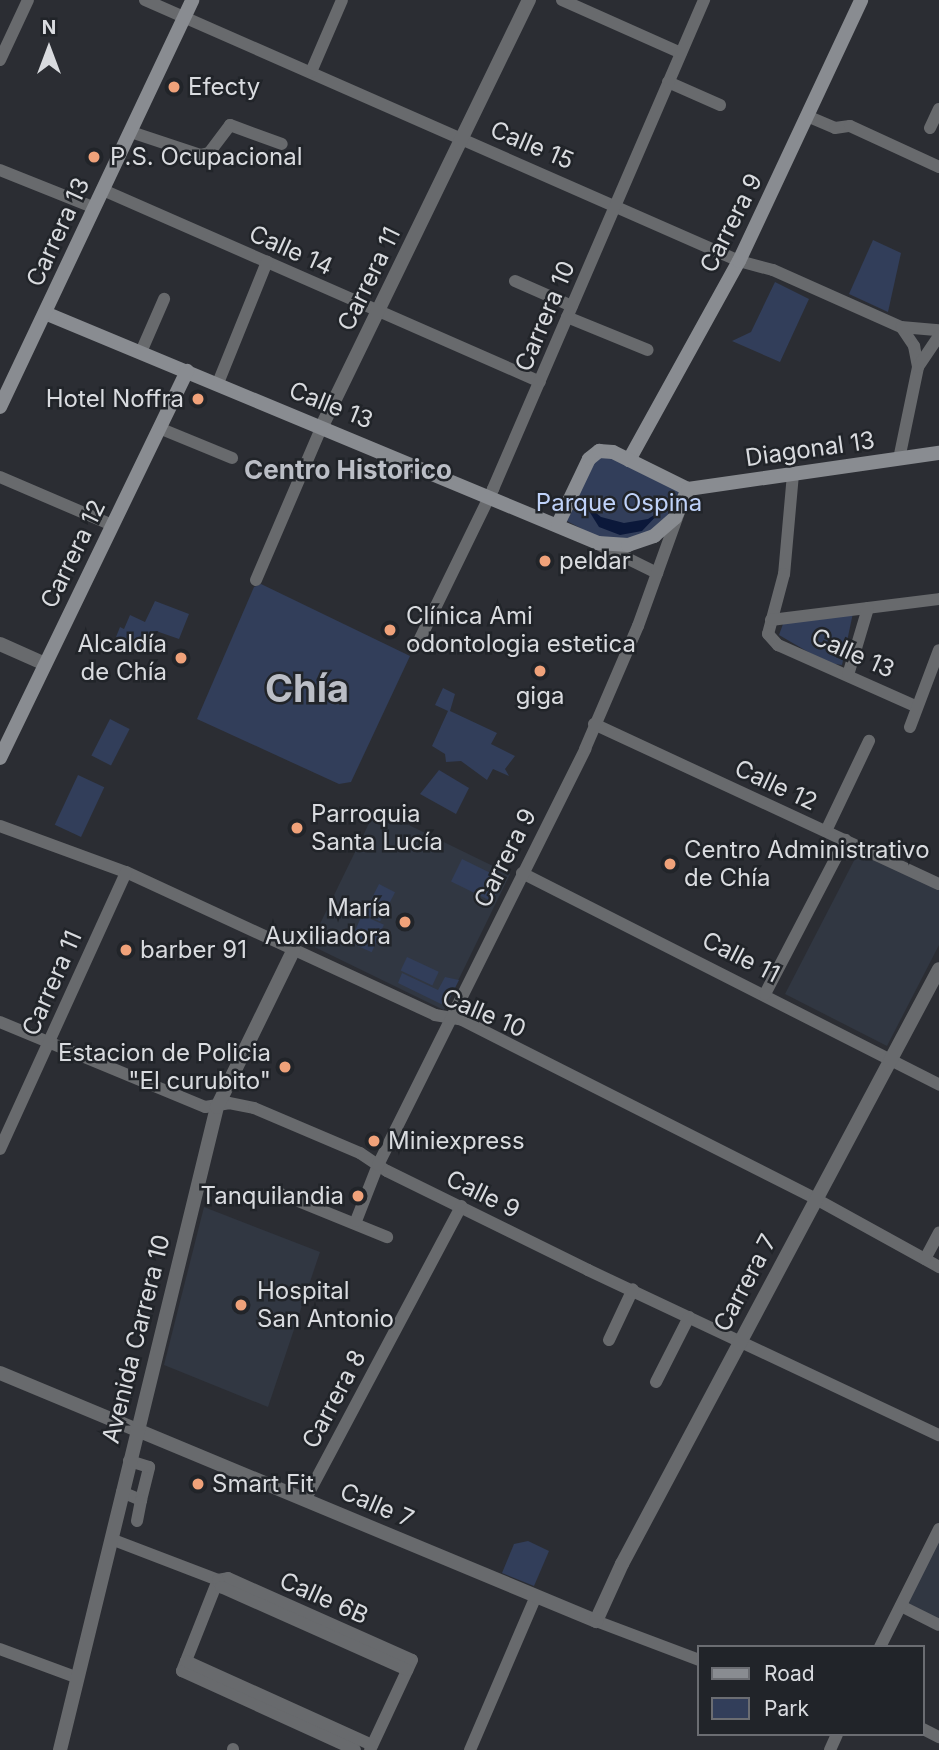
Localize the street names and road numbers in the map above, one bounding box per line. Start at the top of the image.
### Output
street label: Calle 15 [486,115,578,175]
street label: Carrera 9 [694,169,768,277]
street label: Carrera 13 [20,173,96,291]
street label: Calle 14 [245,219,337,281]
street label: Carrera 11 [332,222,406,336]
street label: Carrera 10 [509,256,581,376]
street label: Calle 13 [285,375,377,435]
street label: Diagonal 13 [743,426,877,472]
street label: Carrera 12 [34,495,112,613]
street label: Calle 13 [807,622,899,684]
street label: Calle 12 [730,753,822,817]
street label: Carrera 9 [468,804,542,912]
street label: Calle 11 [698,925,784,989]
street label: Carrera 11 [16,926,88,1040]
street label: Calle 10 [438,982,530,1044]
street label: Calle 9 [442,1164,524,1224]
street label: Carrera 7 [707,1229,783,1337]
street label: Avenida Carrera 10 [96,1232,176,1446]
street label: Carrera 8 [296,1345,372,1453]
street label: Calle 7 [336,1477,418,1533]
street label: Calle 6B [275,1566,373,1630]

